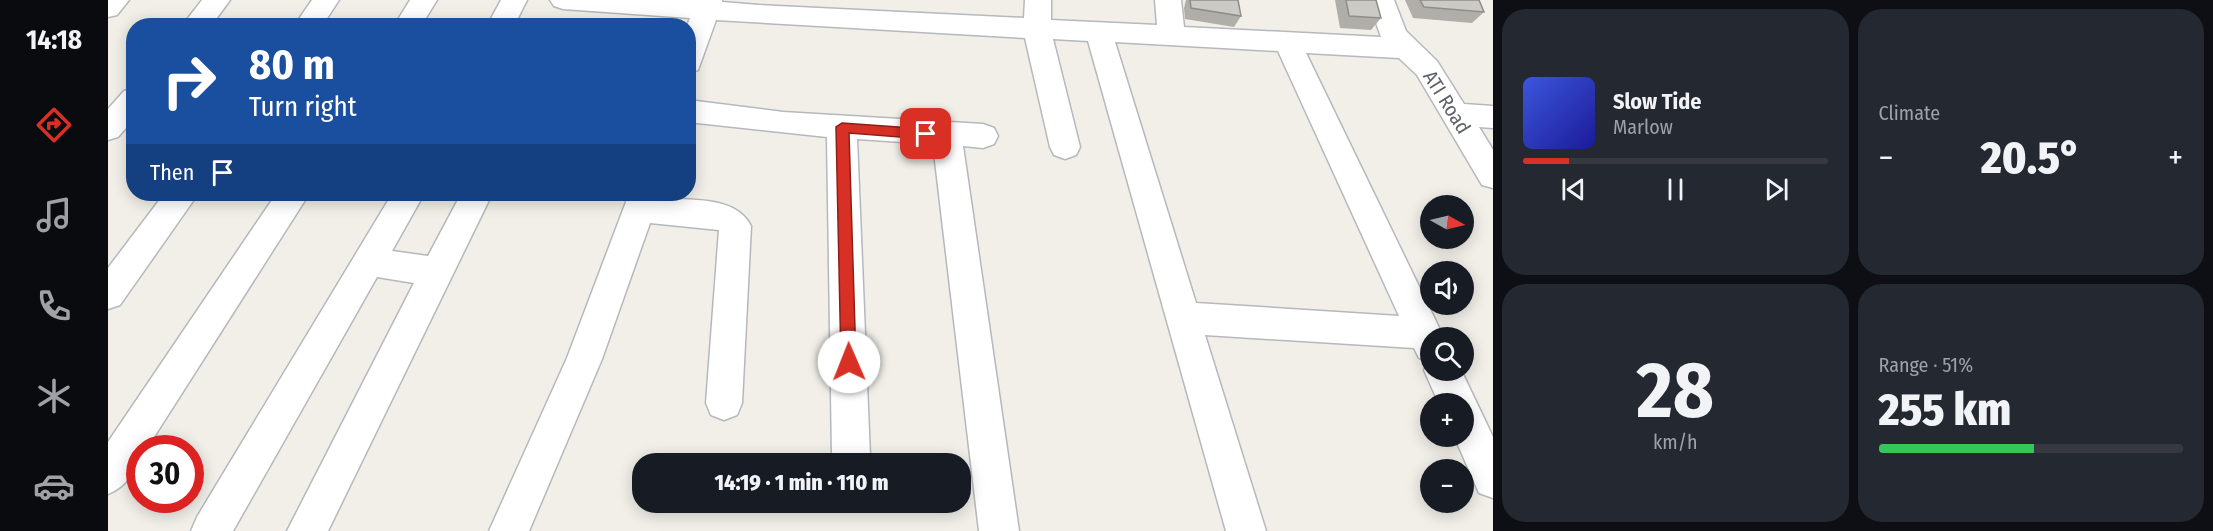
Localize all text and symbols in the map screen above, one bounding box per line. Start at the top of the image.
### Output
text: 14:18 [26,24,82,56]
text: 80 m [249,40,335,90]
icon: right [150,42,228,120]
street label: ATI Road [1418,66,1476,138]
text: Slow Tide [1613,88,1701,115]
text: Turn right [249,91,357,123]
text: Climate [1879,101,1940,125]
icon: directions [33,104,75,146]
pin [900,108,951,159]
text: Marlow [1613,115,1673,139]
icon: arrive [909,117,942,150]
text: 20.5° [1981,131,2081,185]
text: − [1879,138,1893,178]
text: + [2168,138,2183,178]
icon: arrive [206,156,239,189]
text: Then [150,159,194,186]
icon: previous [1557,173,1590,206]
icon: pause [1659,173,1692,206]
icon: next [1760,173,1793,206]
icon: music [33,194,75,236]
north arrow [1420,195,1474,249]
map controls [1420,195,1474,513]
button: sound [1420,261,1474,315]
icon: phone [33,285,75,327]
button: search [1420,327,1474,381]
position arrow [817,330,881,394]
text: 28 [1637,344,1714,438]
text: Range · 51% [1879,353,1973,377]
icon: climate [33,375,75,417]
text: 255 km [1879,383,2011,437]
button: + [1420,393,1474,447]
text: km/h [1653,430,1698,454]
speed limit sign: 30 [126,435,204,513]
button: − [1420,459,1474,513]
icon: car [33,465,75,507]
text: 14:19 · 1 min · 110 m [714,469,889,496]

